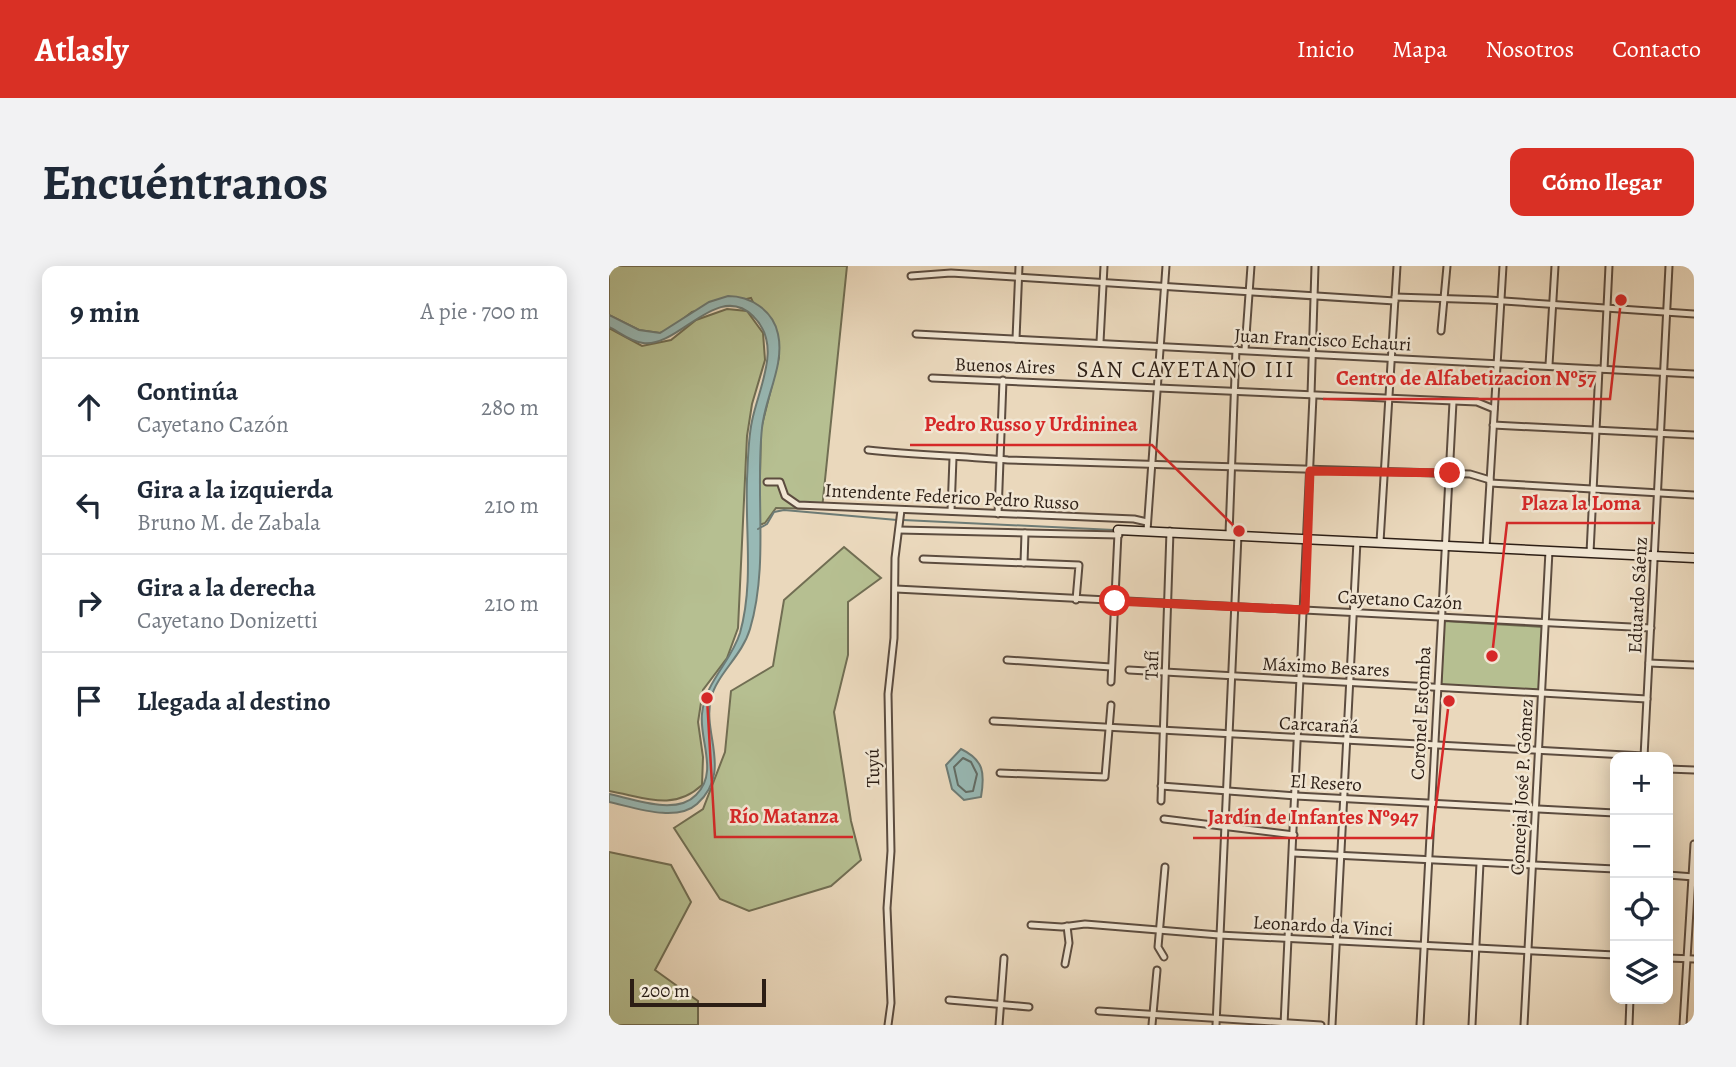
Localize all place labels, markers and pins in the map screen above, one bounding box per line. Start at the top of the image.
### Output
callout: Centro de Alfabetizacion Nº57 [1323,357,1610,399]
callout: Pedro Russo y Urdininea [910,403,1152,445]
callout: Plaza la Loma [1507,481,1655,523]
callout: Río Matanza [715,795,853,837]
callout: Jardín de Infantes Nº947 [1193,796,1432,838]

